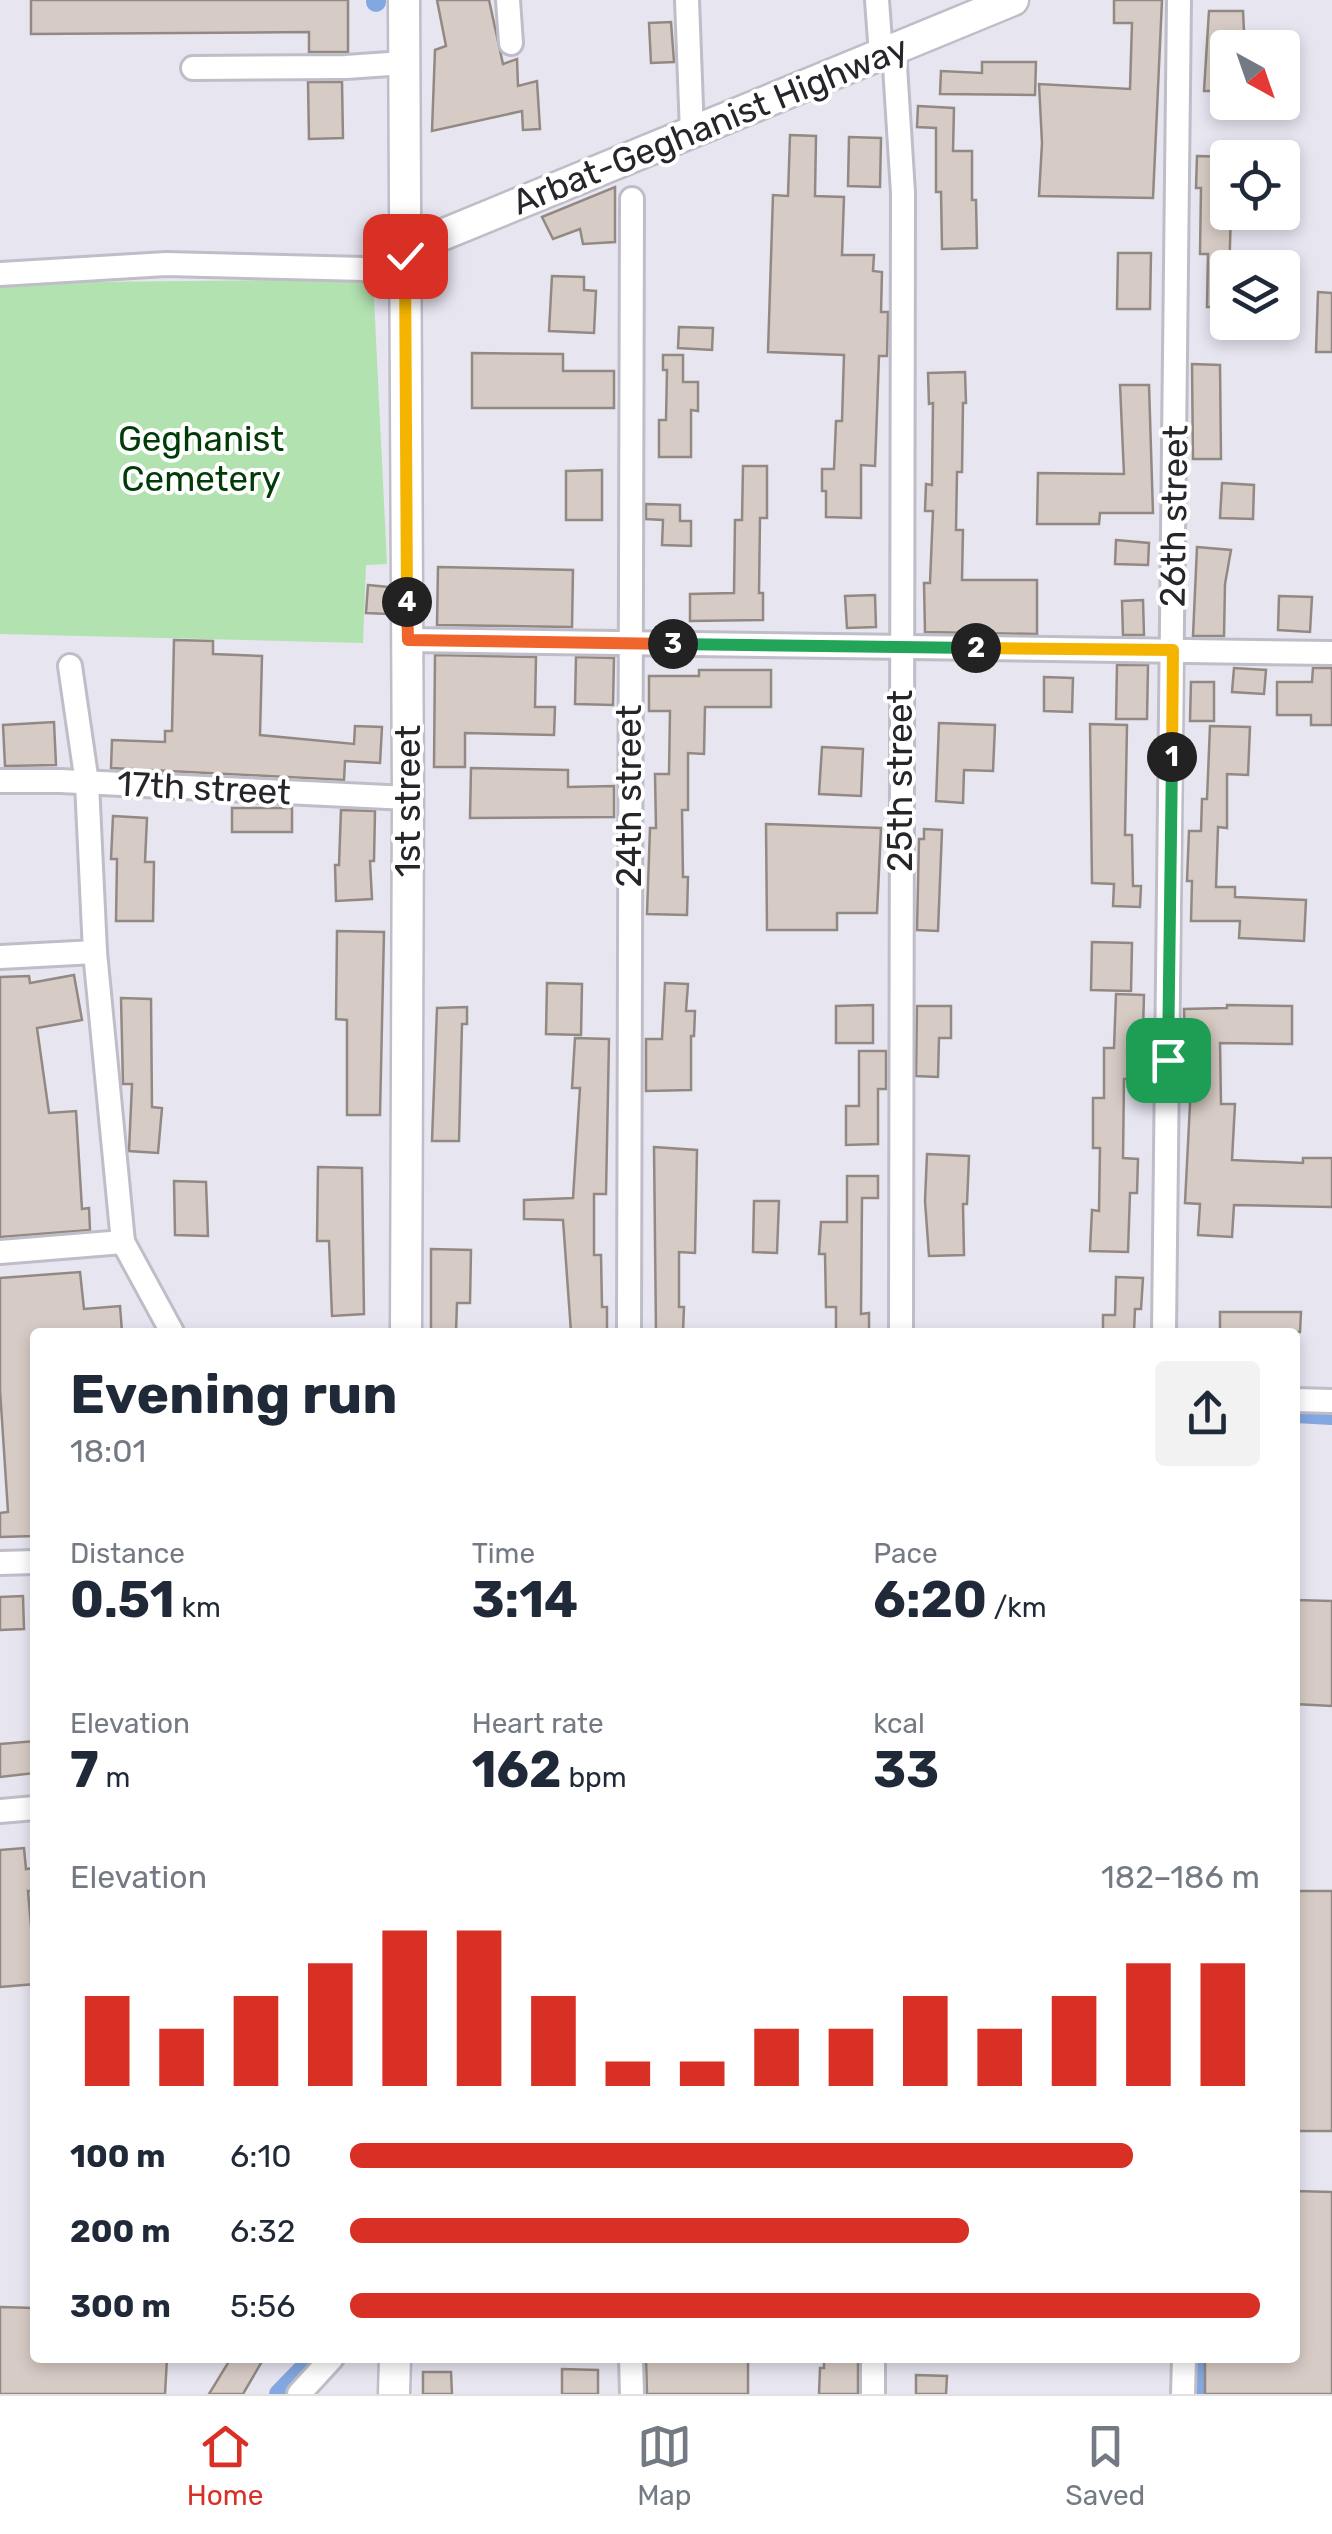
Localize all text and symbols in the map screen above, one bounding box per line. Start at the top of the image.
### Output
street label: Arbat-Geghanist Highway [506,26,914,224]
north arrow [1210,30,1300,120]
map controls [1210,30,1300,340]
button: locate [1210,140,1300,230]
pin [363,214,448,299]
icon: check [378,229,433,284]
button: layers [1210,250,1300,340]
park label: Geghanist Cemetery [118,418,284,500]
street label: 26th street [1151,424,1197,608]
pin: 4 [382,577,432,627]
text: 4 [397,585,417,618]
pin: 3 [648,619,698,669]
pin: 2 [951,623,1001,673]
text: 3 [664,627,682,660]
text: 2 [967,631,985,664]
street label: 25th street [879,690,921,872]
street label: 24th street [608,705,650,887]
street label: 1st street [387,725,429,877]
pin: 1 [1147,732,1197,782]
text: 1 [1165,740,1179,773]
street label: 17th street [116,762,292,814]
pin [1126,1018,1211,1103]
icon: arrive [1141,1033,1196,1088]
button: share [1155,1361,1260,1466]
text: Evening run [70,1362,398,1427]
text: 18:01 [70,1432,146,1470]
text: Distance [70,1537,185,1570]
text: Time [472,1537,535,1570]
text: Pace [873,1537,938,1570]
text: 0.51 [70,1570,175,1630]
text: 3:14 [472,1570,578,1630]
text: 6:20 [873,1570,987,1630]
text: km [175,1591,221,1624]
text: /km [987,1591,1047,1624]
text: Elevation [70,1707,190,1740]
text: Heart rate [472,1707,604,1740]
text: kcal [873,1707,925,1740]
text: 7 [70,1740,99,1800]
text: 162 [472,1740,562,1800]
text: 33 [873,1740,939,1800]
text: m [99,1761,130,1794]
text: bpm [562,1761,627,1794]
text: Elevation [70,1858,207,1896]
text: 182–186 m [1101,1858,1260,1896]
text: 100 m [70,2137,166,2175]
text: 6:10 [230,2137,292,2175]
text: 200 m [70,2212,170,2250]
text: 6:32 [230,2212,296,2250]
text: 300 m [70,2287,171,2325]
text: 5:56 [230,2287,296,2325]
tab: Home [187,2419,263,2512]
tab: Map [637,2419,692,2512]
tab: Saved [1065,2419,1145,2512]

